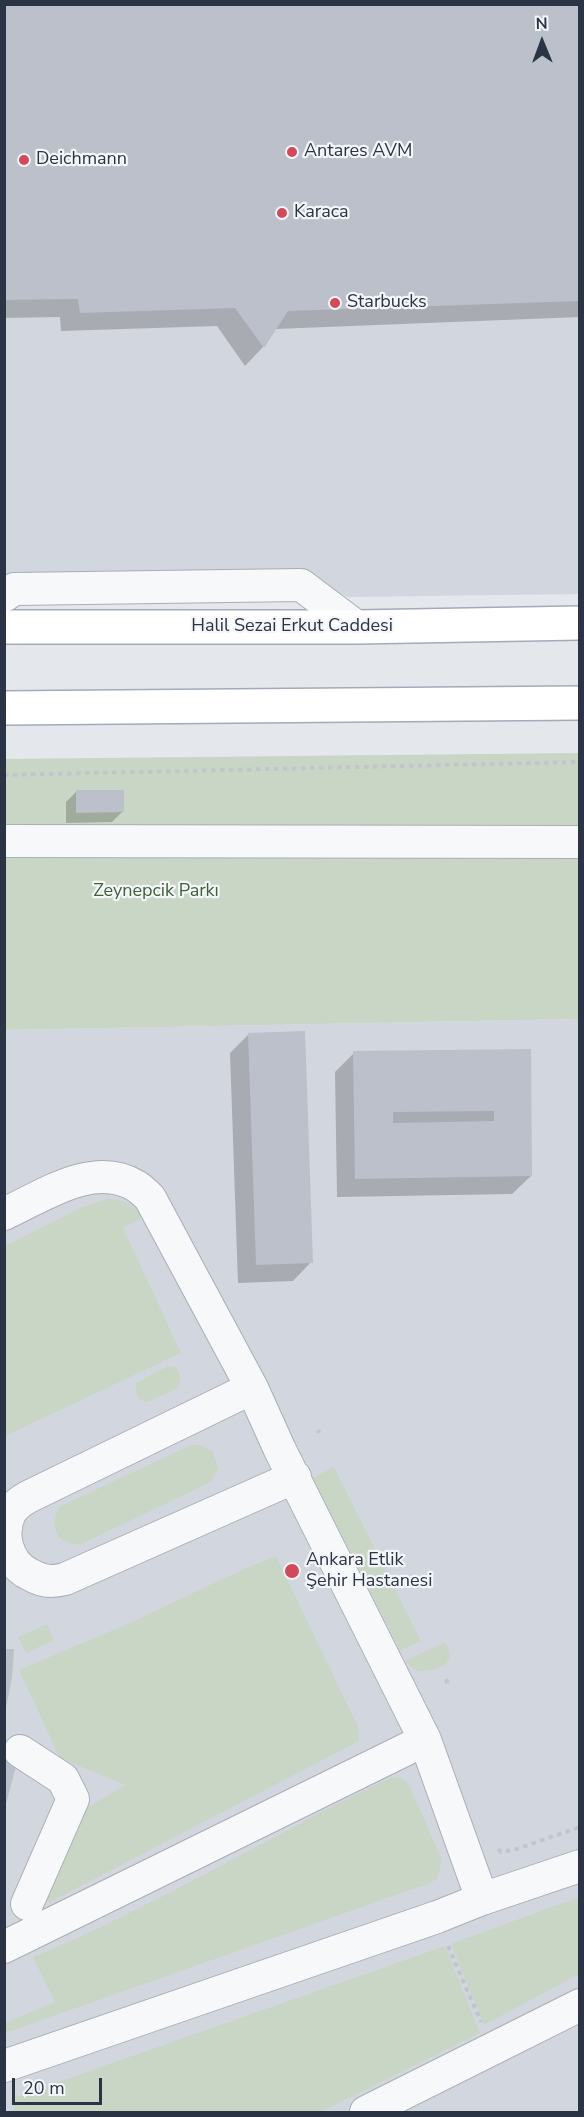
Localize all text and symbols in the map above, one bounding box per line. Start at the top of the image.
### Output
north arrow [512,12,572,72]
text: N [536,13,548,35]
place label: Antares AVM [304,141,412,163]
marker: Antares AVM [285,145,299,159]
place label: Deichmann [36,149,127,171]
marker: Deichmann [17,153,31,167]
place label: Karaca [294,202,348,224]
marker: Karaca [275,206,289,220]
place label: Starbucks [347,292,427,314]
marker: Starbucks [328,296,342,310]
street label: Halil Sezai Erkut Caddesi [191,616,393,638]
park label: Zeynepcik Parkı [93,881,219,903]
place label: Ankara Etlik Şehir Hastanesi [306,1550,432,1592]
marker: Ankara Etlik Şehir Hastanesi [283,1562,301,1580]
scale bar [15,2066,105,2104]
text: 20 m [23,2076,65,2100]

